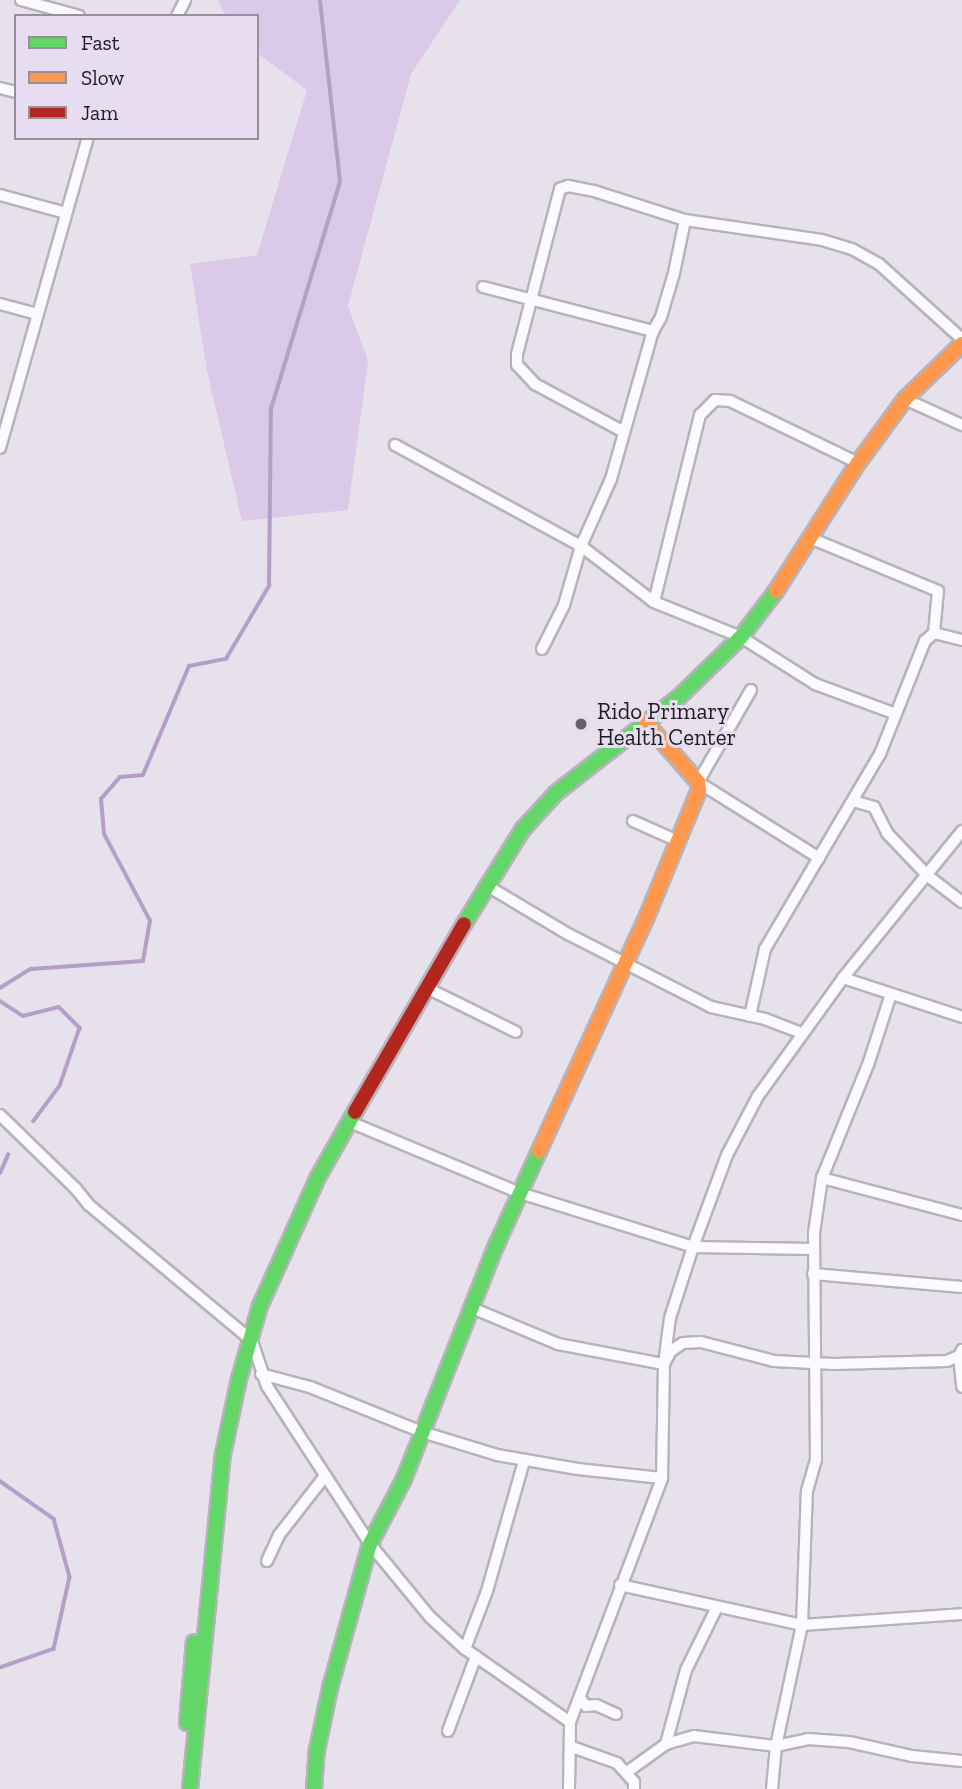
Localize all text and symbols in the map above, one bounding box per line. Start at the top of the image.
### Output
legend [14,14,259,140]
text: Fast [81,30,120,55]
text: Slow [81,65,124,90]
text: Jam [81,100,118,125]
place label: Rido Primary Health Center [597,697,736,751]
marker: Rido Primary Health Center [571,714,591,734]

